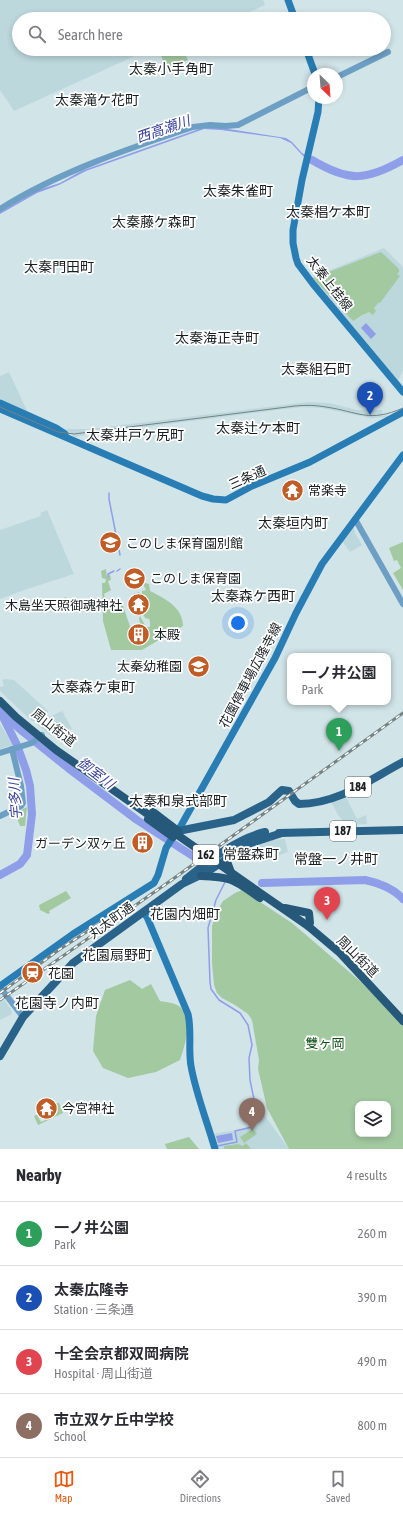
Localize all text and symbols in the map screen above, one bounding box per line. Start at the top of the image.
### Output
search box [12,12,391,56]
icon: search [26,23,48,45]
text: Search here [58,26,123,43]
district label: 太秦小手角町 [129,61,213,77]
north arrow [307,68,343,104]
district label: 太秦滝ケ花町 [55,92,139,108]
water label: 西高瀬川 [134,112,194,146]
district label: 太秦朱雀町 [203,183,273,199]
district label: 太秦椙ケ本町 [286,204,370,220]
district label: 太秦藤ケ森町 [112,214,196,230]
street label: 太秦上桂線 [304,253,356,314]
district label: 太秦門田町 [24,259,94,275]
district label: 太秦海正寺町 [175,330,259,346]
district label: 太秦組石町 [281,361,351,377]
pin: 2 [357,382,383,415]
district label: 太秦辻ケ本町 [216,420,300,436]
district label: 太秦井戸ケ尻町 [86,427,184,443]
street label: 三条通 [226,463,268,492]
temple icon: 常楽寺 [279,477,305,503]
place label: 常楽寺 [308,483,347,498]
district label: 太秦垣内町 [258,515,328,531]
school or university icon: このしま保育園別館 [98,530,124,556]
place label: このしま保育園別館 [126,536,243,551]
school or university icon: このしま保育園 [122,565,148,591]
place label: このしま保育園 [150,571,241,586]
district label: 太秦森ケ西町 [211,588,295,604]
temple icon: 木島坐天照御魂神社 [125,592,151,618]
place label: 木島坐天照御魂神社 [5,598,122,613]
your location [228,613,248,633]
street label: 花園停車場広隆寺線 [216,620,285,730]
building icon: 本殿 [125,621,151,647]
place label: 本殿 [154,627,180,642]
school or university icon: 太秦幼稚園 [185,653,211,679]
popup [287,653,391,705]
place label: 太秦幼稚園 [117,659,182,674]
text: 一ノ井公園 [301,664,377,681]
district label: 太秦森ケ東町 [51,679,135,695]
text: Park [301,682,323,697]
street label: 周山街道 [29,705,79,749]
pin: 1 [326,718,352,751]
water label: 御室川 [74,754,119,793]
water label: 宇多川 [5,775,24,821]
road number: 184 [345,777,371,797]
district label: 太秦和泉式部町 [129,793,227,809]
road number: 187 [330,821,356,841]
building icon: ガーデン双ヶ丘 [129,830,155,856]
place label: ガーデン双ヶ丘 [35,836,126,851]
road number: 162 [193,845,219,865]
district label: 常盤森町 [223,846,279,862]
district label: 常盤一ノ井町 [294,851,378,867]
pin: 3 [314,887,340,920]
street label: 丸太町通 [86,899,137,942]
district label: 花園内畑町 [150,906,220,922]
street label: 周山街道 [334,933,381,980]
district label: 花園扇野町 [82,947,152,963]
station icon: 花園 [19,960,45,986]
place label: 花園 [48,966,74,981]
district label: 花園寺ノ内町 [15,995,99,1011]
park label: 雙ヶ岡 [305,1036,345,1051]
temple icon: 今宮神社 [33,1095,59,1121]
pin: 4 [239,1098,265,1131]
place label: 今宮神社 [62,1101,114,1116]
map controls [355,1101,391,1137]
button: layers [355,1101,391,1137]
text: Nearby [16,1165,62,1185]
text: 4 results [347,1168,387,1183]
text: 一ノ井公園 [54,1219,129,1236]
text: 1 [26,1226,32,1241]
text: 260 m [358,1226,387,1241]
text: Park [54,1237,76,1252]
text: 太秦広隆寺 [54,1281,129,1298]
text: 2 [26,1290,32,1305]
text: 390 m [358,1290,387,1305]
text: Station · 三条通 [54,1302,134,1317]
text: 十全会京都双岡病院 [54,1345,189,1362]
text: 3 [26,1354,32,1369]
text: 490 m [358,1354,387,1369]
text: Hospital · 周山街道 [54,1366,153,1381]
text: 市立双ケ丘中学校 [54,1411,174,1428]
text: 4 [26,1418,32,1433]
text: 800 m [358,1418,387,1433]
text: School [54,1429,86,1444]
tab: Map [53,1468,75,1504]
tab: Directions [180,1468,221,1504]
tab: Saved [326,1468,350,1504]

